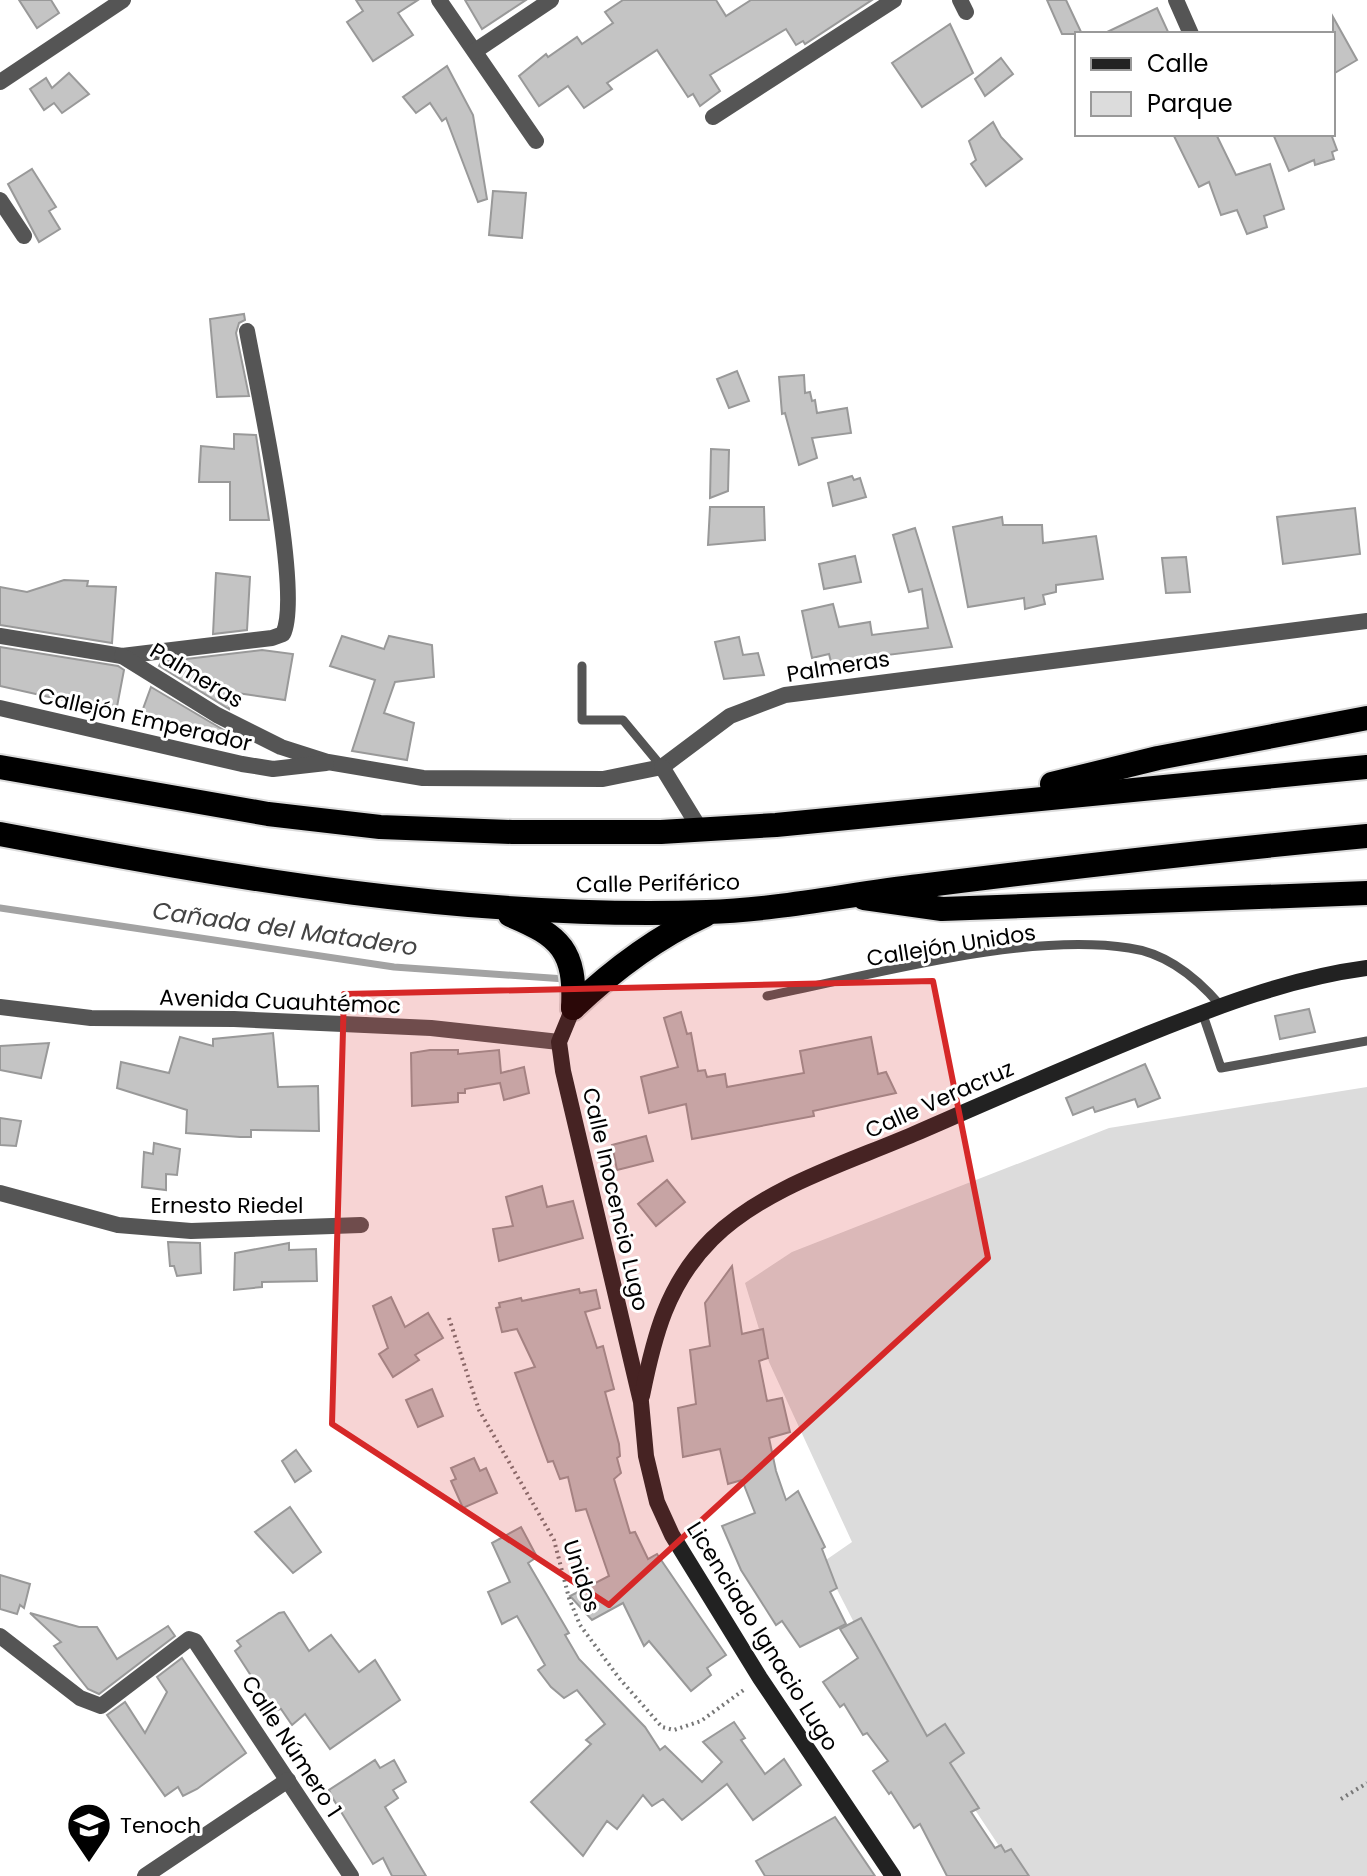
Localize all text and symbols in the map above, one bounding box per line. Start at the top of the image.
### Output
legend [1075,32,1335,136]
text: Calle [1147,47,1208,80]
text: Parque [1147,87,1233,120]
street label: Palmeras [144,635,249,715]
street label: Palmeras [784,643,892,690]
street label: Callejón Emperador [35,680,255,759]
street label: Calle Periférico [576,867,740,900]
water label: Cañada del Matadero [150,894,420,963]
street label: Callejón Unidos [864,917,1038,974]
street label: Avenida Cuauhtémoc [159,982,401,1021]
street label: Calle Veracruz [860,1053,1018,1146]
street label: Calle Inocencio Lugo [575,1084,656,1314]
street label: Ernesto Riedel [150,1190,304,1221]
street label: Licenciado Ignacio Lugo [679,1516,846,1757]
street label: Unidos [555,1536,608,1617]
street label: Calle Número 1 [234,1669,349,1823]
school or university icon: Tenoch [65,1801,113,1864]
place label: Tenoch [120,1810,201,1841]

